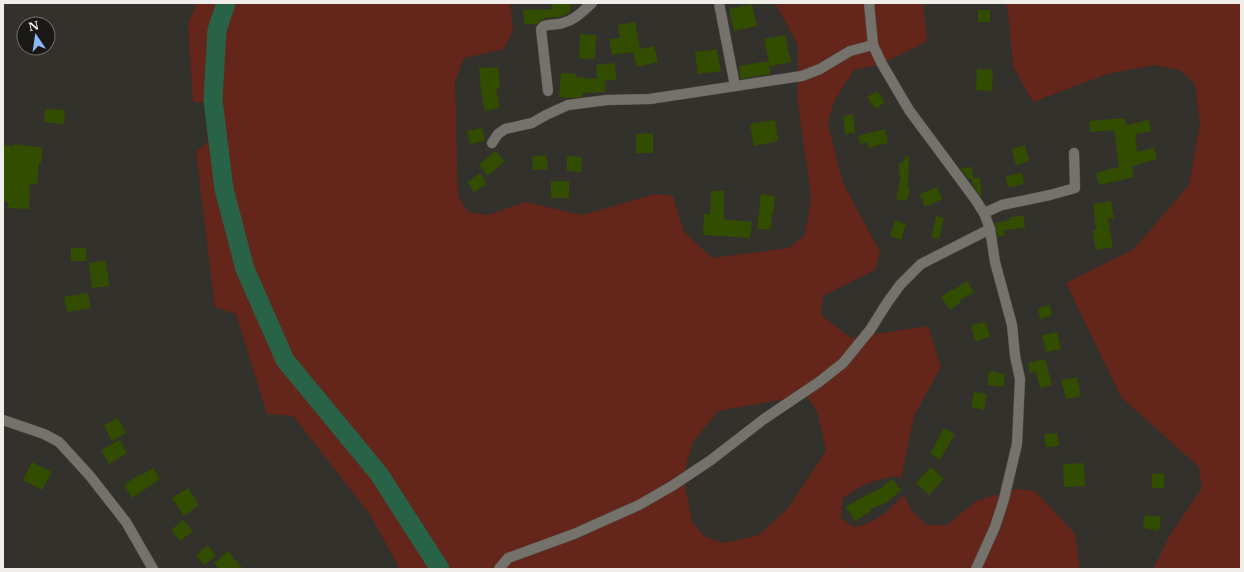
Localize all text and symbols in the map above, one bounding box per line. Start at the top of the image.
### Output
north arrow [16,16,56,56]
text: N [27,18,41,34]

